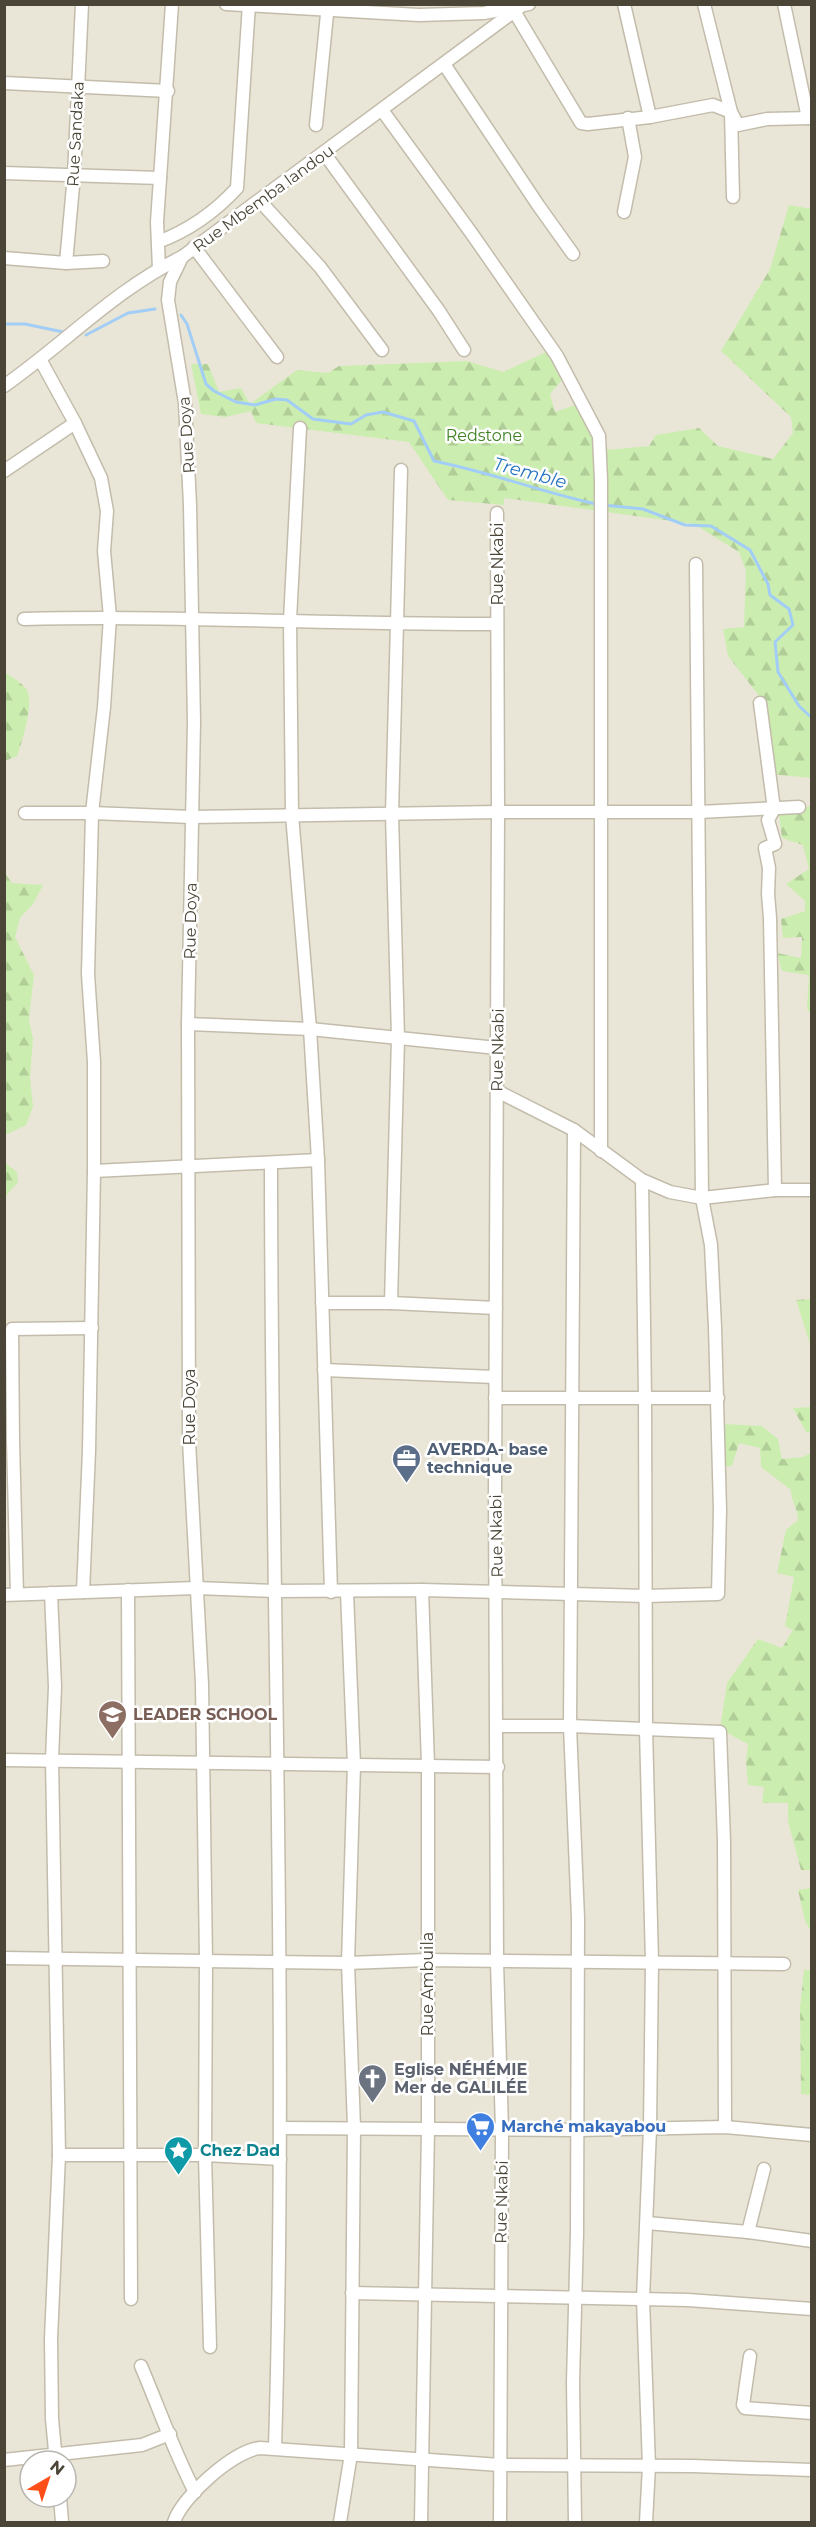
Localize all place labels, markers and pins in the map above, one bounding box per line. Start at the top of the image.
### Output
place label: AVERDA- base technique [426,1440,548,1477]
office icon: AVERDA- base technique [390,1442,422,1484]
school or university icon: LEADER SCHOOL [96,1698,128,1740]
place label: LEADER SCHOOL [133,1705,278,1724]
place label: Eglise NÉHÉMIE Mer de GALILÉE [394,2060,527,2097]
church icon: Eglise NÉHÉMIE Mer de GALILÉE [357,2062,389,2104]
supermarket icon: Marché makayabou [464,2110,496,2152]
place label: Marché makayabou [501,2117,666,2136]
place icon: Chez Dad [163,2134,195,2176]
place label: Chez Dad [200,2141,280,2160]

